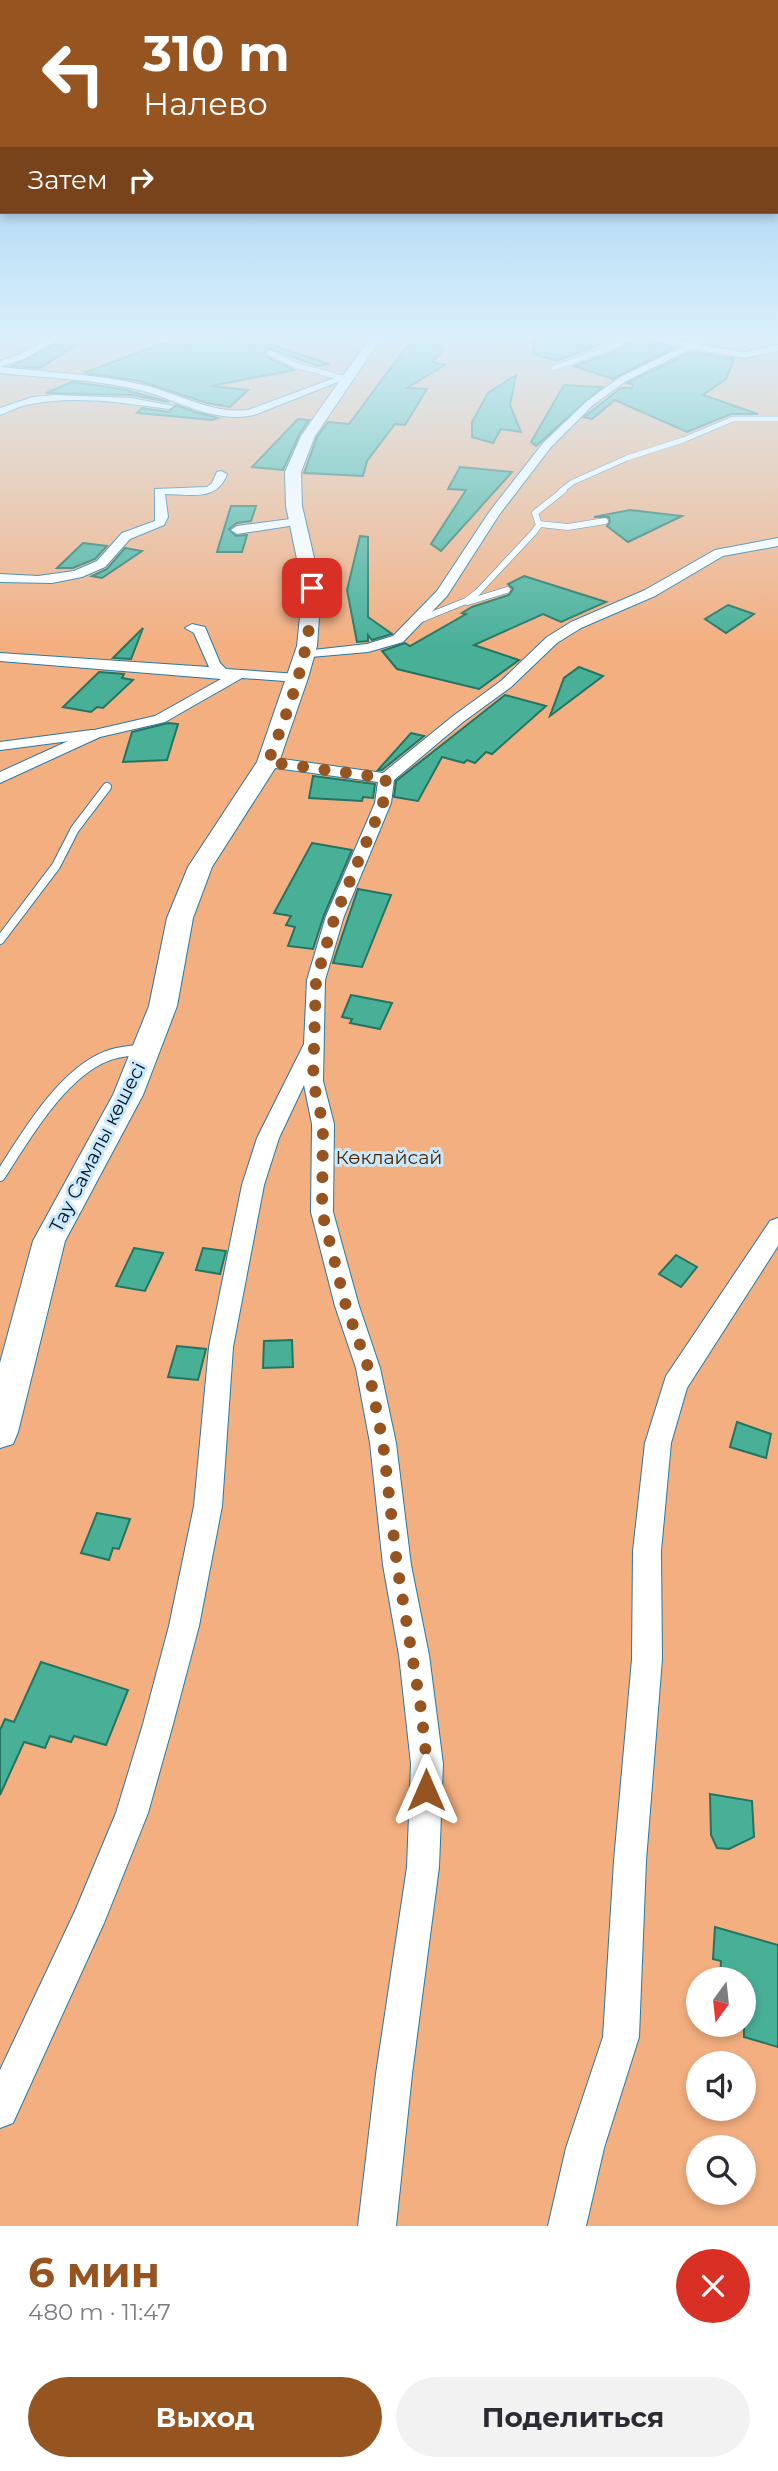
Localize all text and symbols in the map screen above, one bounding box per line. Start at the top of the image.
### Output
text: 310 m [143,24,290,83]
icon: left [28,28,119,119]
text: Налево [143,84,268,123]
icon: right [122,161,160,199]
text: Затем [28,164,108,196]
pin [282,558,342,618]
icon: arrive [293,569,331,607]
street label: Тау Самалы көшесі [45,1058,150,1236]
park label: Көклайсай [336,1146,442,1169]
position arrow [389,1753,463,1827]
north arrow [686,1967,756,2037]
map controls [686,1967,756,2205]
button: sound [686,2051,756,2121]
button: search [686,2135,756,2205]
text: 6 мин [28,2246,160,2298]
button: close [676,2249,750,2323]
text: 480 m · 11:47 [28,2298,171,2326]
button: Выход [28,2377,382,2457]
button: Поделиться [396,2377,750,2457]

